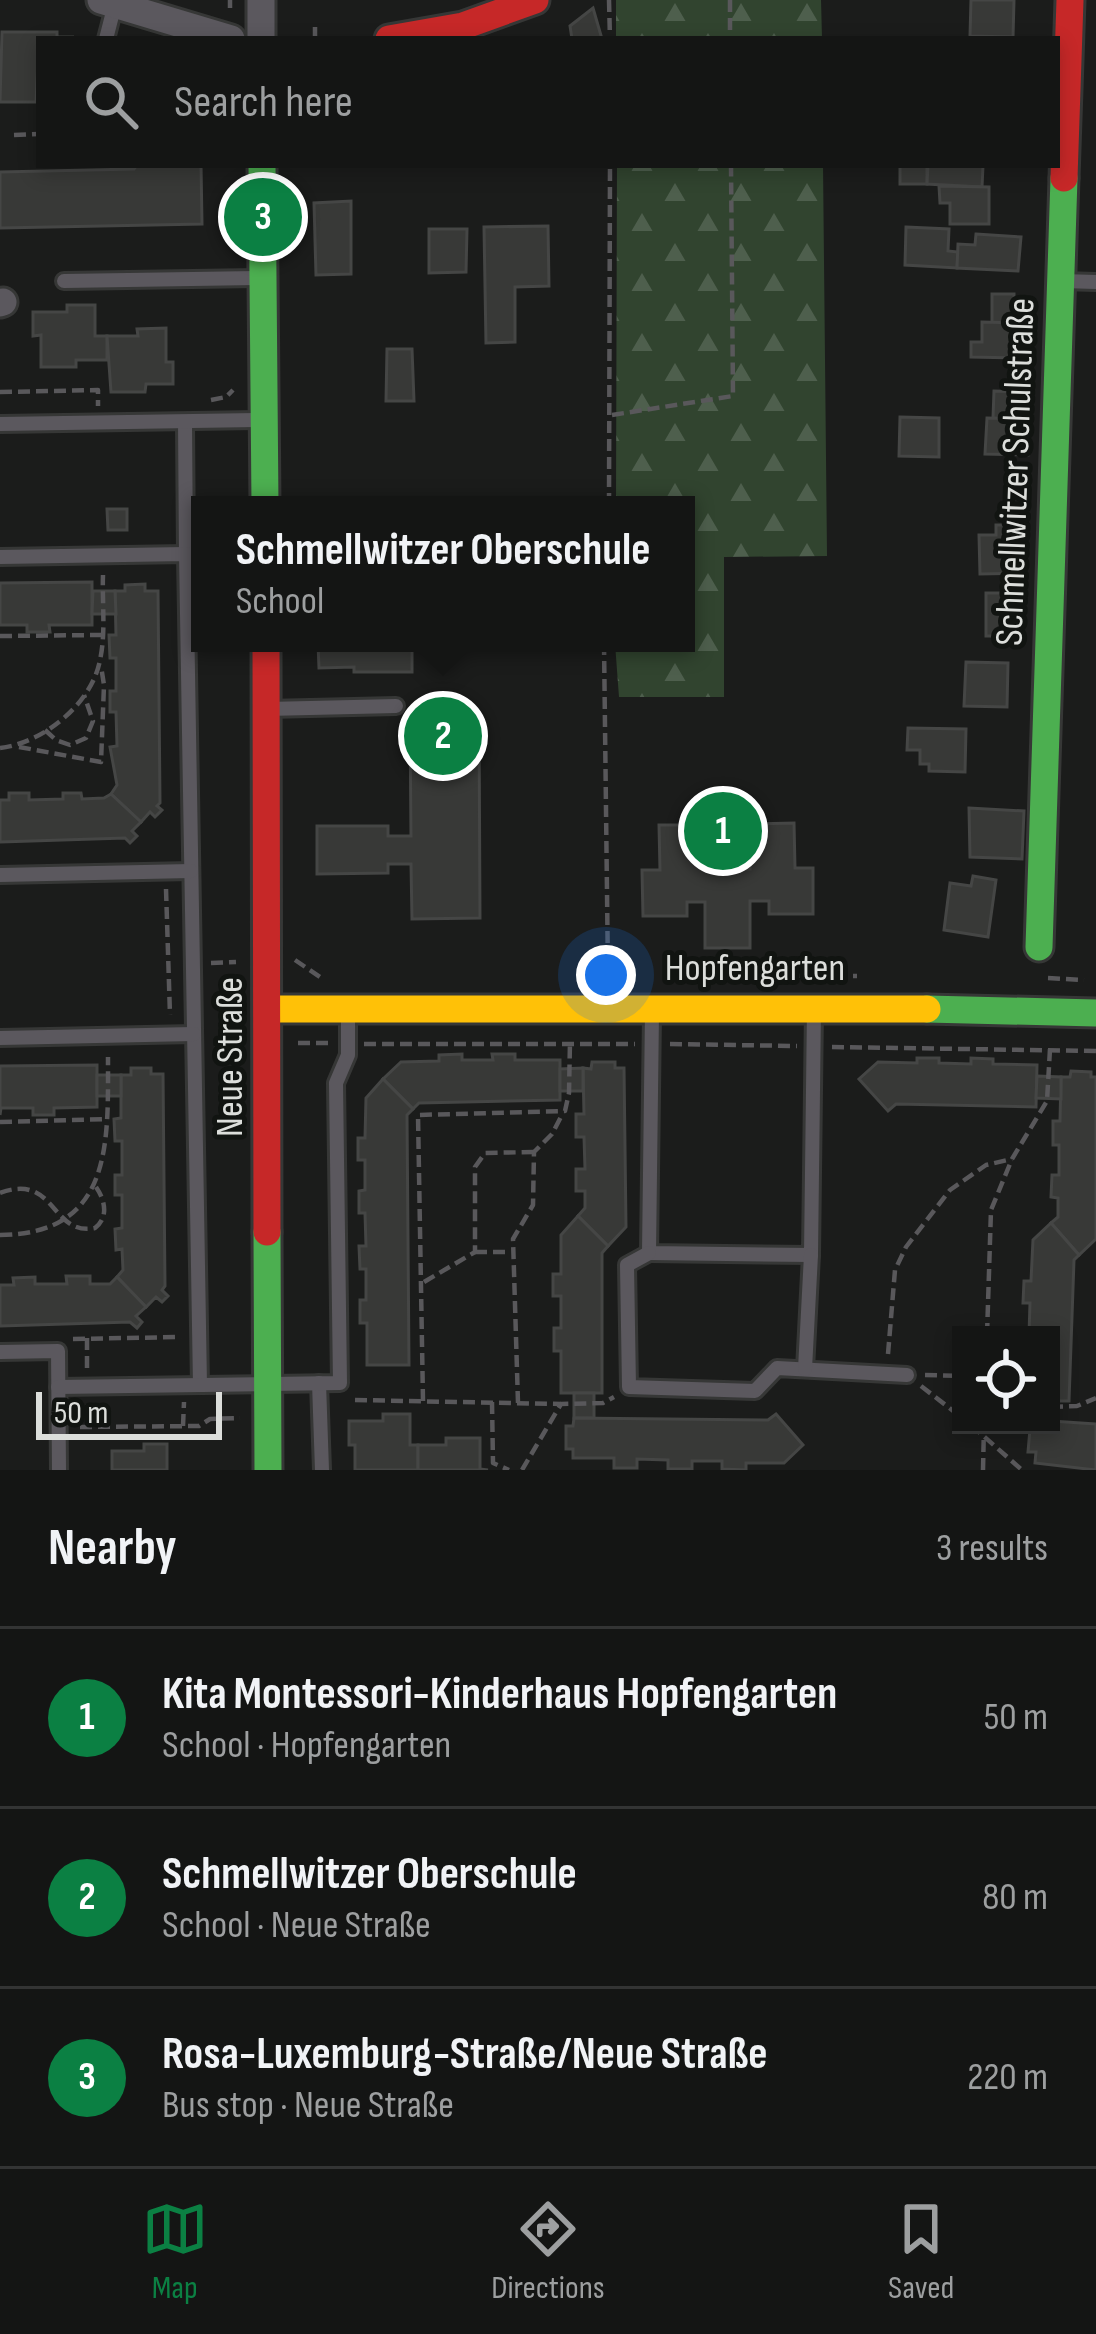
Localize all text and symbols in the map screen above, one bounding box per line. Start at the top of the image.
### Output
search box [36,36,1060,168]
icon: search [78,69,144,135]
text: Search here [174,75,353,130]
pin: 3 [224,172,302,262]
street label: Schmellwitzer Schulstraße [986,297,1046,647]
popup [191,496,695,652]
text: Schmellwitzer Oberschule [236,523,650,578]
text: School [236,578,324,625]
pin: 2 [404,691,482,781]
pin: 1 [684,786,762,876]
your location [576,945,636,1005]
street label: Hopfengarten [665,945,845,992]
street label: Neue Straße [207,977,254,1137]
map controls [952,1326,1060,1434]
button: locate [952,1326,1060,1434]
scale bar [36,1386,222,1439]
text: 50 m [54,1393,108,1433]
text: Nearby [48,1518,177,1579]
text: 3 results [936,1525,1048,1572]
text: Kita Montessori-Kinderhaus Hopfengarten [162,1667,837,1722]
text: 1 [79,1694,95,1741]
text: 50 m [984,1694,1048,1741]
text: School · Hopfengarten [162,1722,451,1769]
text: Schmellwitzer Oberschule [162,1847,577,1902]
text: 2 [78,1874,96,1921]
text: 80 m [982,1874,1048,1921]
text: School · Neue Straße [162,1902,431,1949]
text: Rosa-Luxemburg-Straße/Neue Straße [162,2027,768,2082]
text: 3 [78,2054,96,2101]
text: 220 m [967,2054,1048,2101]
text: Bus stop · Neue Straße [162,2082,454,2129]
tab: Map [142,2196,208,2308]
tab: Directions [491,2196,605,2308]
tab: Saved [888,2196,954,2308]

